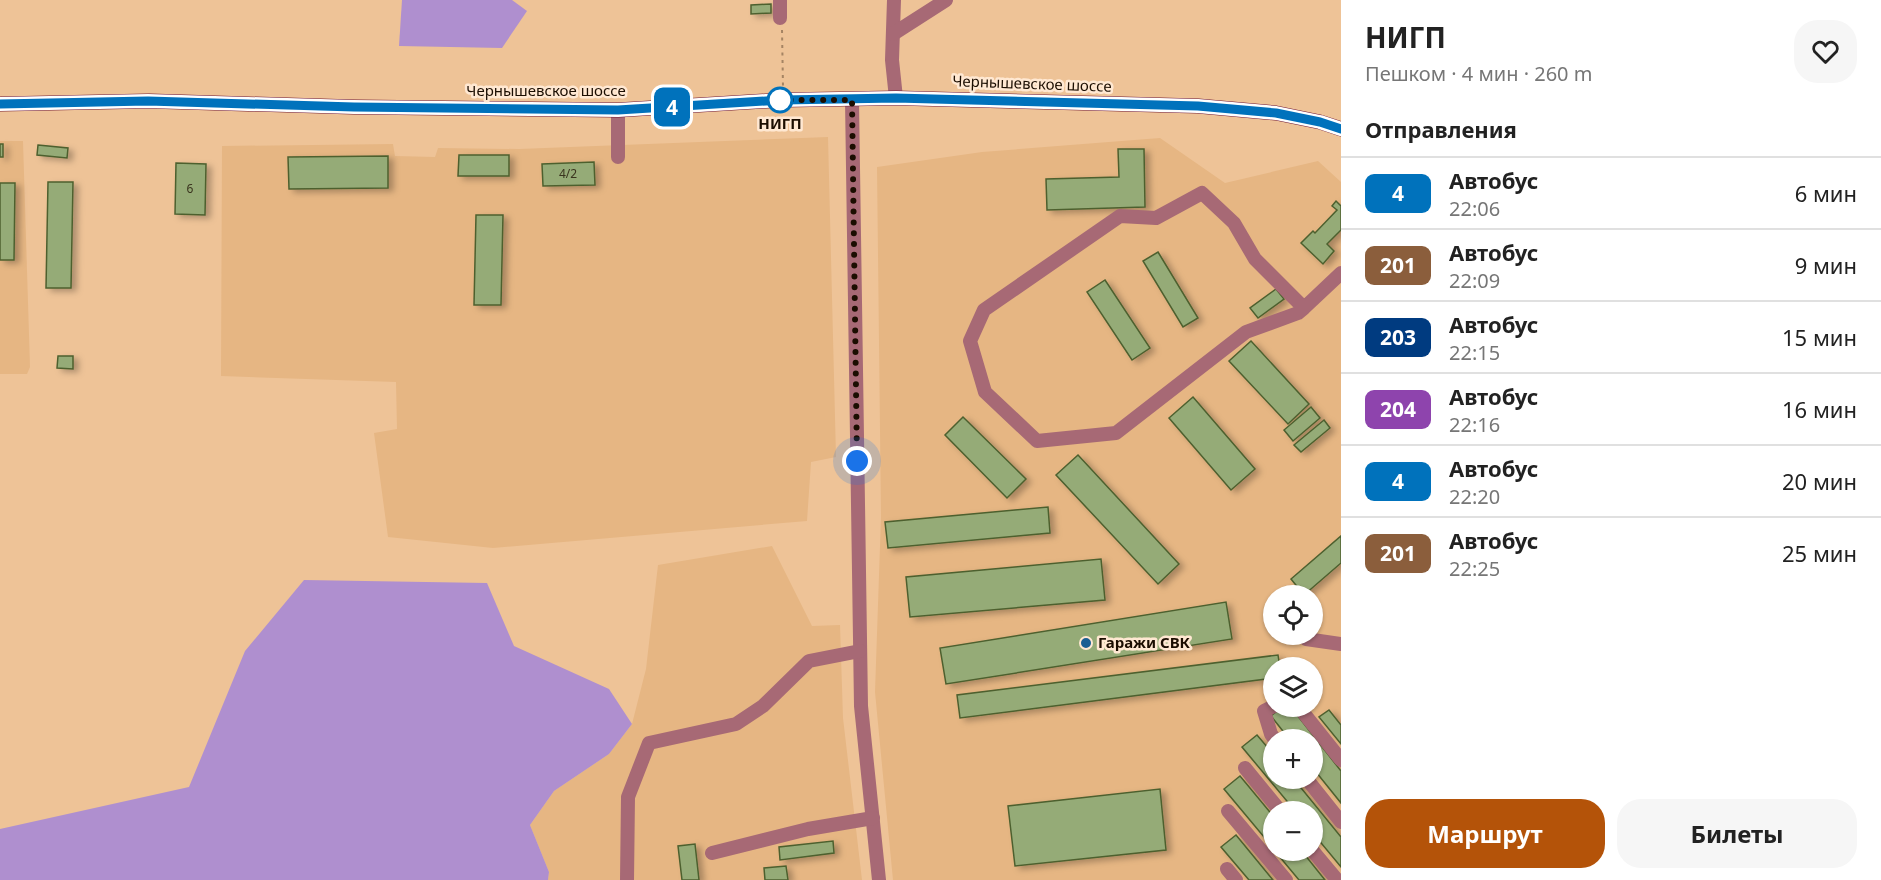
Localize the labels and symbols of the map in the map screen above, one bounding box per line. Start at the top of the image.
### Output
street label: Чернышевское шоссе [952,70,1112,96]
street label: Чернышевское шоссе [466,80,626,100]
marker: НИГП [767,87,793,113]
line badge: 4 [652,88,692,126]
place label: НИГП [758,113,802,133]
house number: 4/2 [559,165,577,182]
house number: 6 [187,180,194,197]
your location [842,446,872,476]
place label: Гаражи СВК [1098,632,1191,652]
marker: Гаражи СВК [1079,636,1093,650]

